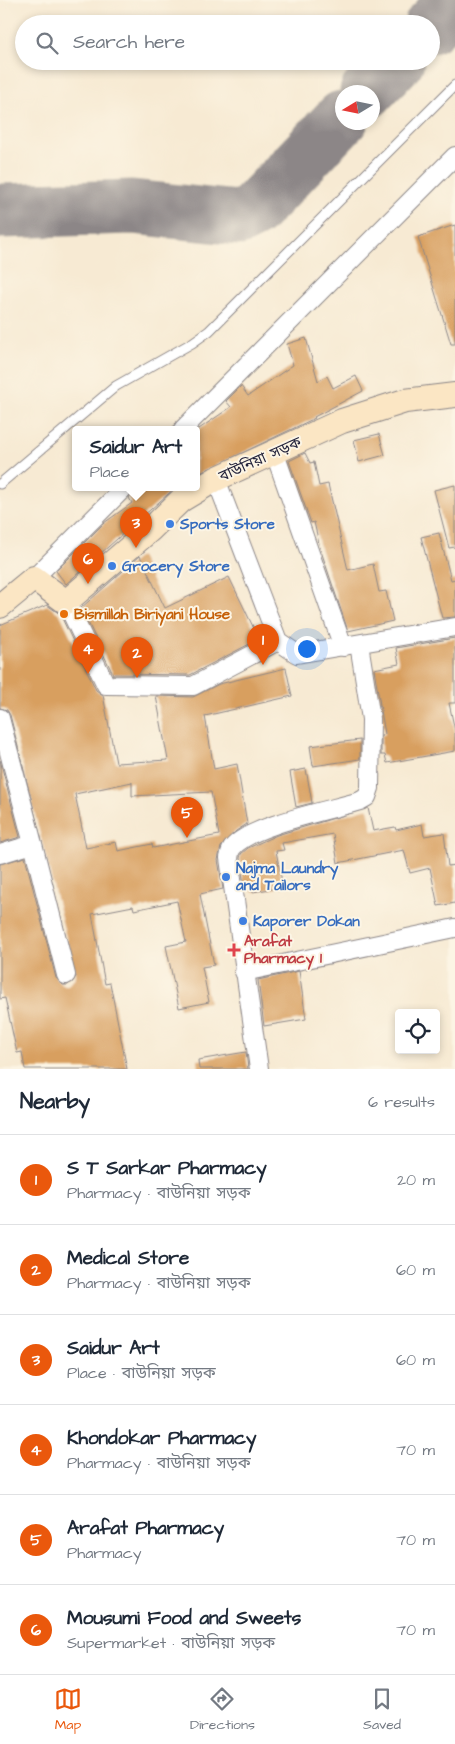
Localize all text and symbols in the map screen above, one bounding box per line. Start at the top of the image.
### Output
search box [15,15,440,70]
icon: search [33,29,61,57]
text: Search here [73,29,185,56]
north arrow [335,85,380,130]
popup [72,426,200,491]
street label: বাউনিয়া সড়ক [215,432,306,487]
text: Saidur Art [90,434,182,461]
text: Place [90,461,129,483]
pin: 3 [120,507,152,548]
place label: Sports Store [179,514,275,535]
marker: Sports Store [164,518,176,530]
pin: 6 [72,543,104,584]
place label: Grocery Store [122,556,230,578]
marker: Grocery Store [106,560,118,572]
place label: Bismillah Biriyani House [74,604,230,626]
marker: Bismillah Biriyani House [58,608,70,620]
pin: 1 [247,624,279,665]
pin: 4 [72,633,104,674]
your location [294,636,320,662]
pin: 2 [121,637,153,678]
pin: 5 [171,797,203,838]
place label: Najma Laundry and Tailors [235,858,339,896]
marker: Najma Laundry and Tailors [220,871,232,883]
place label: Kaporer Dokan [253,911,360,932]
marker: Kaporer Dokan [237,915,249,927]
place label: Arafat Pharmacy 1 [244,931,322,970]
marker: Arafat Pharmacy 1 [228,944,240,956]
map controls [395,1009,440,1054]
button: locate [395,1009,440,1054]
text: Nearby [20,1087,90,1116]
text: 6 results [368,1091,435,1113]
text: S T Sarkar Pharmacy [67,1155,267,1182]
text: 1 [35,1169,37,1191]
text: 20 m [397,1169,435,1191]
text: Pharmacy · বাউনিয়া সড়ক [67,1182,251,1204]
text: Medical Store [67,1245,189,1272]
text: 2 [31,1259,41,1281]
text: 60 m [396,1259,435,1281]
text: Pharmacy · বাউনিয়া সড়ক [67,1272,251,1294]
text: Saidur Art [67,1335,160,1362]
text: 3 [32,1349,40,1371]
text: 60 m [396,1349,435,1371]
text: Place · বাউনিয়া সড়ক [67,1362,216,1384]
text: Khondokar Pharmacy [67,1425,257,1452]
text: 4 [31,1439,41,1461]
text: 70 m [396,1439,435,1461]
text: Pharmacy · বাউনিয়া সড়ক [67,1452,251,1474]
text: Arafat Pharmacy [67,1515,224,1542]
text: 5 [30,1529,42,1551]
text: 70 m [396,1529,435,1551]
text: Pharmacy [67,1542,142,1564]
text: Mousumi Food and Sweets [67,1605,301,1632]
text: 6 [31,1619,41,1641]
text: 70 m [396,1619,435,1641]
text: Supermarket · বাউনিয়া সড়ক [67,1632,275,1654]
tab: Map [54,1685,82,1735]
tab: Directions [190,1685,255,1735]
tab: Saved [363,1685,401,1735]

